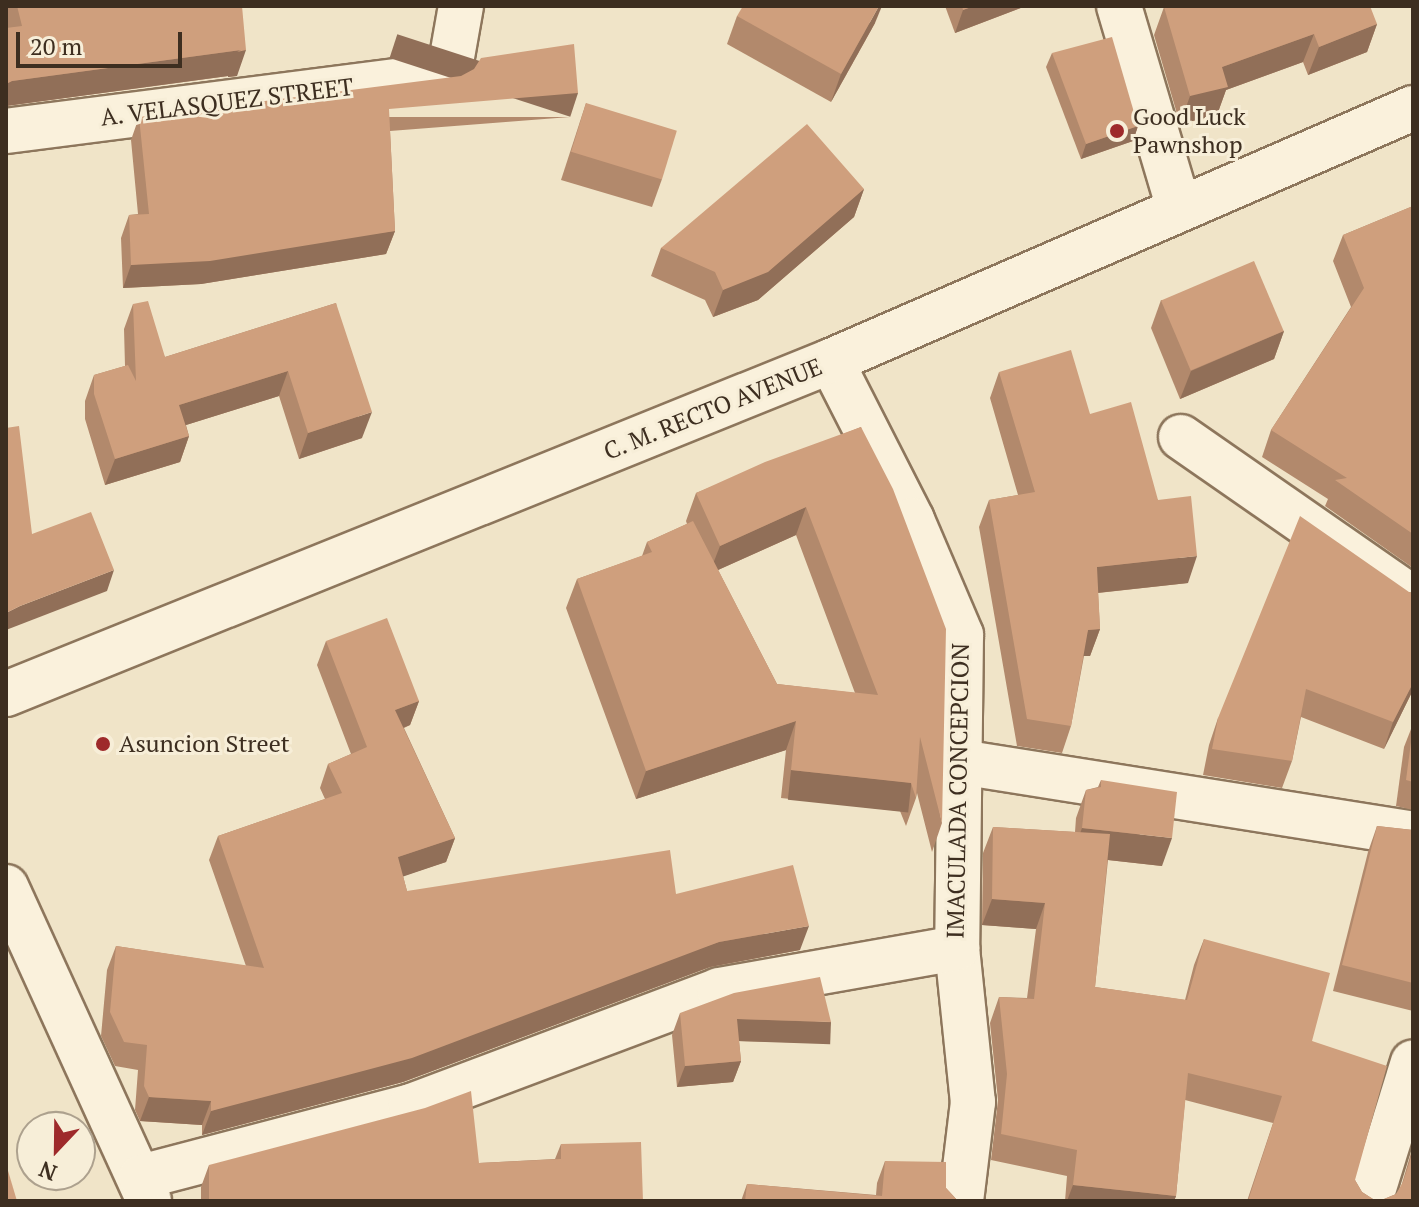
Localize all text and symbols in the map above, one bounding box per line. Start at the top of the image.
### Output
scale bar [20,16,186,66]
text: 20 m [30,30,82,62]
street label: A. VELASQUEZ STREET [98,72,356,132]
place label: Good Luck Pawnshop [1133,103,1246,159]
marker: Good Luck Pawnshop [1108,122,1126,140]
street label: C. M. RECTO AVENUE [599,352,827,466]
street label: IMACULADA CONCEPCION [941,643,975,939]
place label: Asuncion Street [119,730,290,758]
marker: Asuncion Street [94,735,112,753]
north arrow [16,1111,96,1191]
text: N [34,1155,61,1188]

